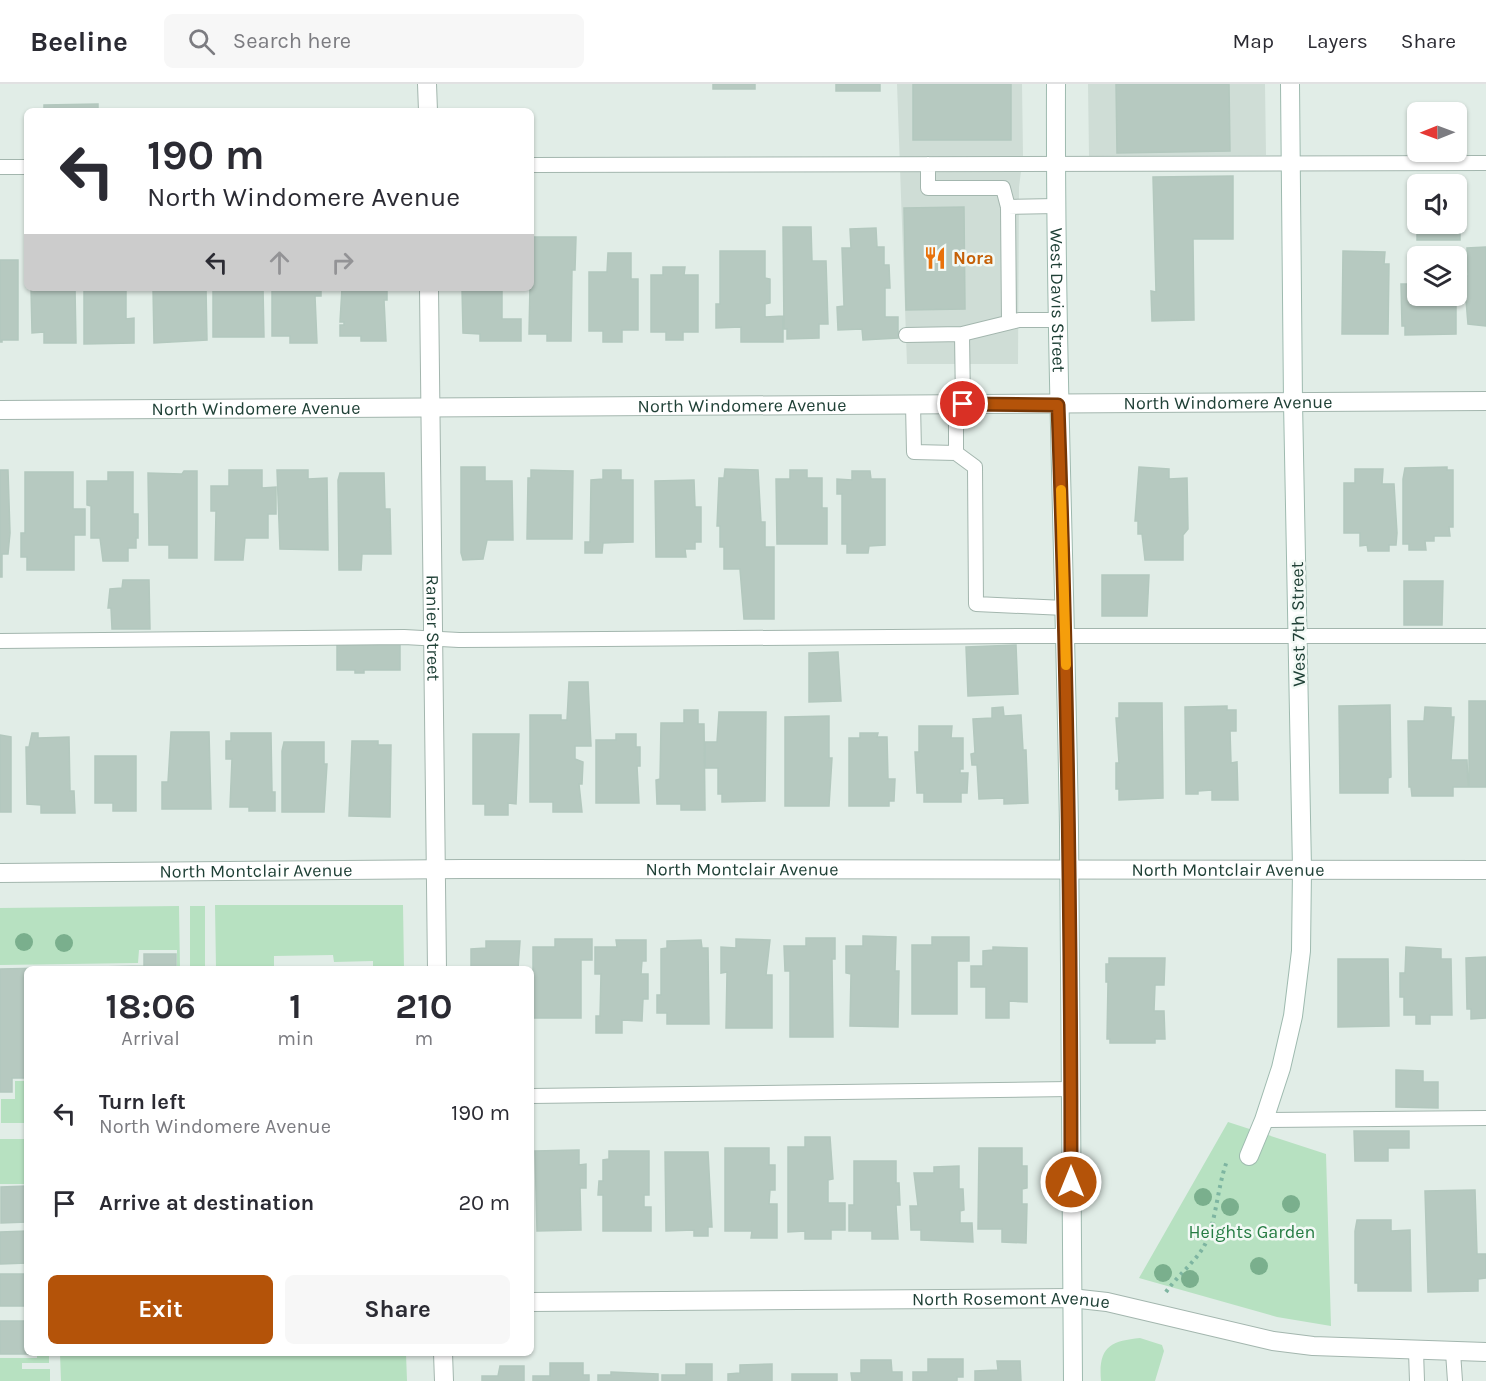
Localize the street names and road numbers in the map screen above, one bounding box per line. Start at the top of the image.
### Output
street label: West Davis Street [1046,227,1070,373]
street label: North Windomere Avenue [1123,391,1332,414]
street label: North Windomere Avenue [637,394,846,417]
street label: North Windomere Avenue [151,397,361,420]
street label: West 7th Street [1286,561,1310,687]
street label: Ranier Street [421,574,445,682]
street label: North Montclair Avenue [645,858,839,880]
street label: North Montclair Avenue [159,859,353,883]
street label: North Montclair Avenue [1131,859,1325,881]
street label: North Rosemont Avenue [912,1287,1111,1313]

